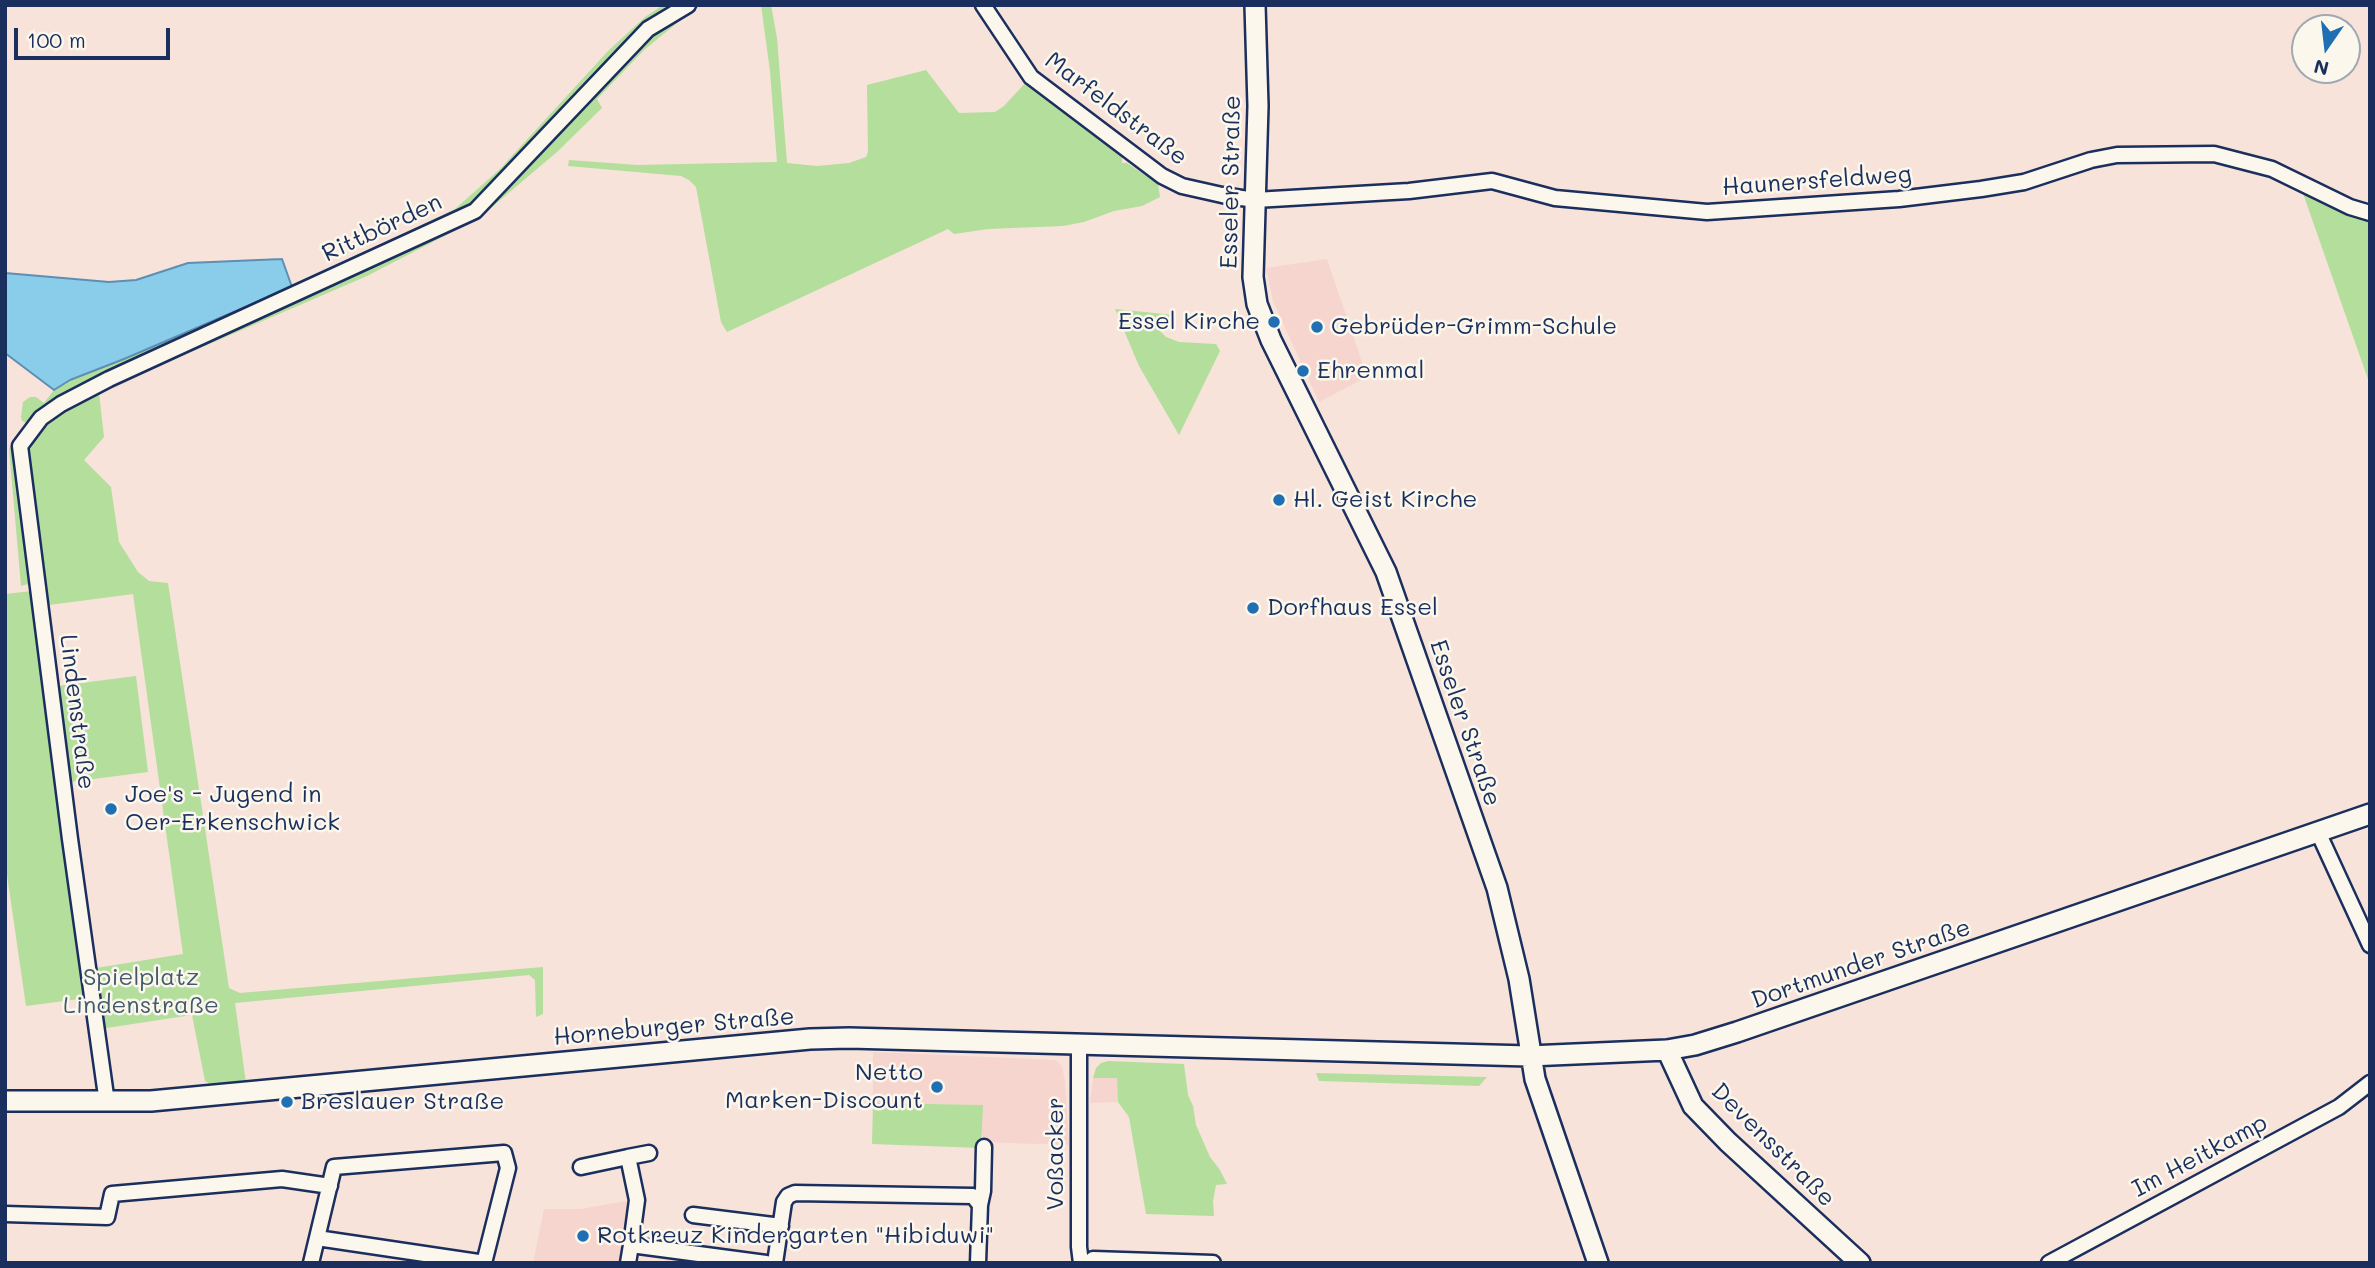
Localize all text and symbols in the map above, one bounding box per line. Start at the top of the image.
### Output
scale bar [18,14,173,58]
north arrow [2291,14,2361,84]
text: 100 m [27,26,86,53]
street label: Marfeldstraße [1039,46,1193,172]
text: N [2311,54,2331,82]
street label: Esseler Straße [1215,95,1247,269]
street label: Haunersfeldweg [1721,160,1913,202]
street label: Rittbörden [318,188,446,268]
place label: Essel Kirche [1118,308,1260,336]
place label: Gebrüder-Grimm-Schule [1331,313,1617,341]
marker: Essel Kirche [1266,314,1282,330]
marker: Gebrüder-Grimm-Schule [1309,319,1325,335]
place label: Ehrenmal [1317,357,1425,385]
marker: Ehrenmal [1295,363,1311,379]
place label: Hl. Geist Kirche [1293,486,1477,514]
marker: Hl. Geist Kirche [1271,492,1287,508]
place label: Dorfhaus Essel [1267,594,1438,622]
marker: Dorfhaus Essel [1245,600,1261,616]
street label: Lindenstraße [53,633,101,791]
street label: Esseler Straße [1423,636,1507,810]
place label: Joe's - Jugend in Oer-Erkenschwick [125,781,340,837]
marker: Joe's - Jugend in Oer-Erkenschwick [103,801,119,817]
street label: Dortmunder Straße [1748,913,1974,1015]
park label: Spielplatz Lindenstraße [63,964,219,1020]
street label: Horneburger Straße [552,1002,796,1052]
place label: Netto Marken-Discount [725,1059,923,1115]
street label: Devensstraße [1705,1077,1841,1213]
marker: Netto Marken-Discount [929,1079,945,1095]
place label: Breslauer Straße [301,1088,504,1116]
marker: Breslauer Straße [279,1094,295,1110]
street label: Voßacker [1042,1097,1070,1211]
street label: Im Heitkamp [2128,1108,2272,1204]
place label: Rotkreuz Kindergarten "Hibiduwi" [597,1222,994,1250]
marker: Rotkreuz Kindergarten "Hibiduwi" [575,1228,591,1244]

